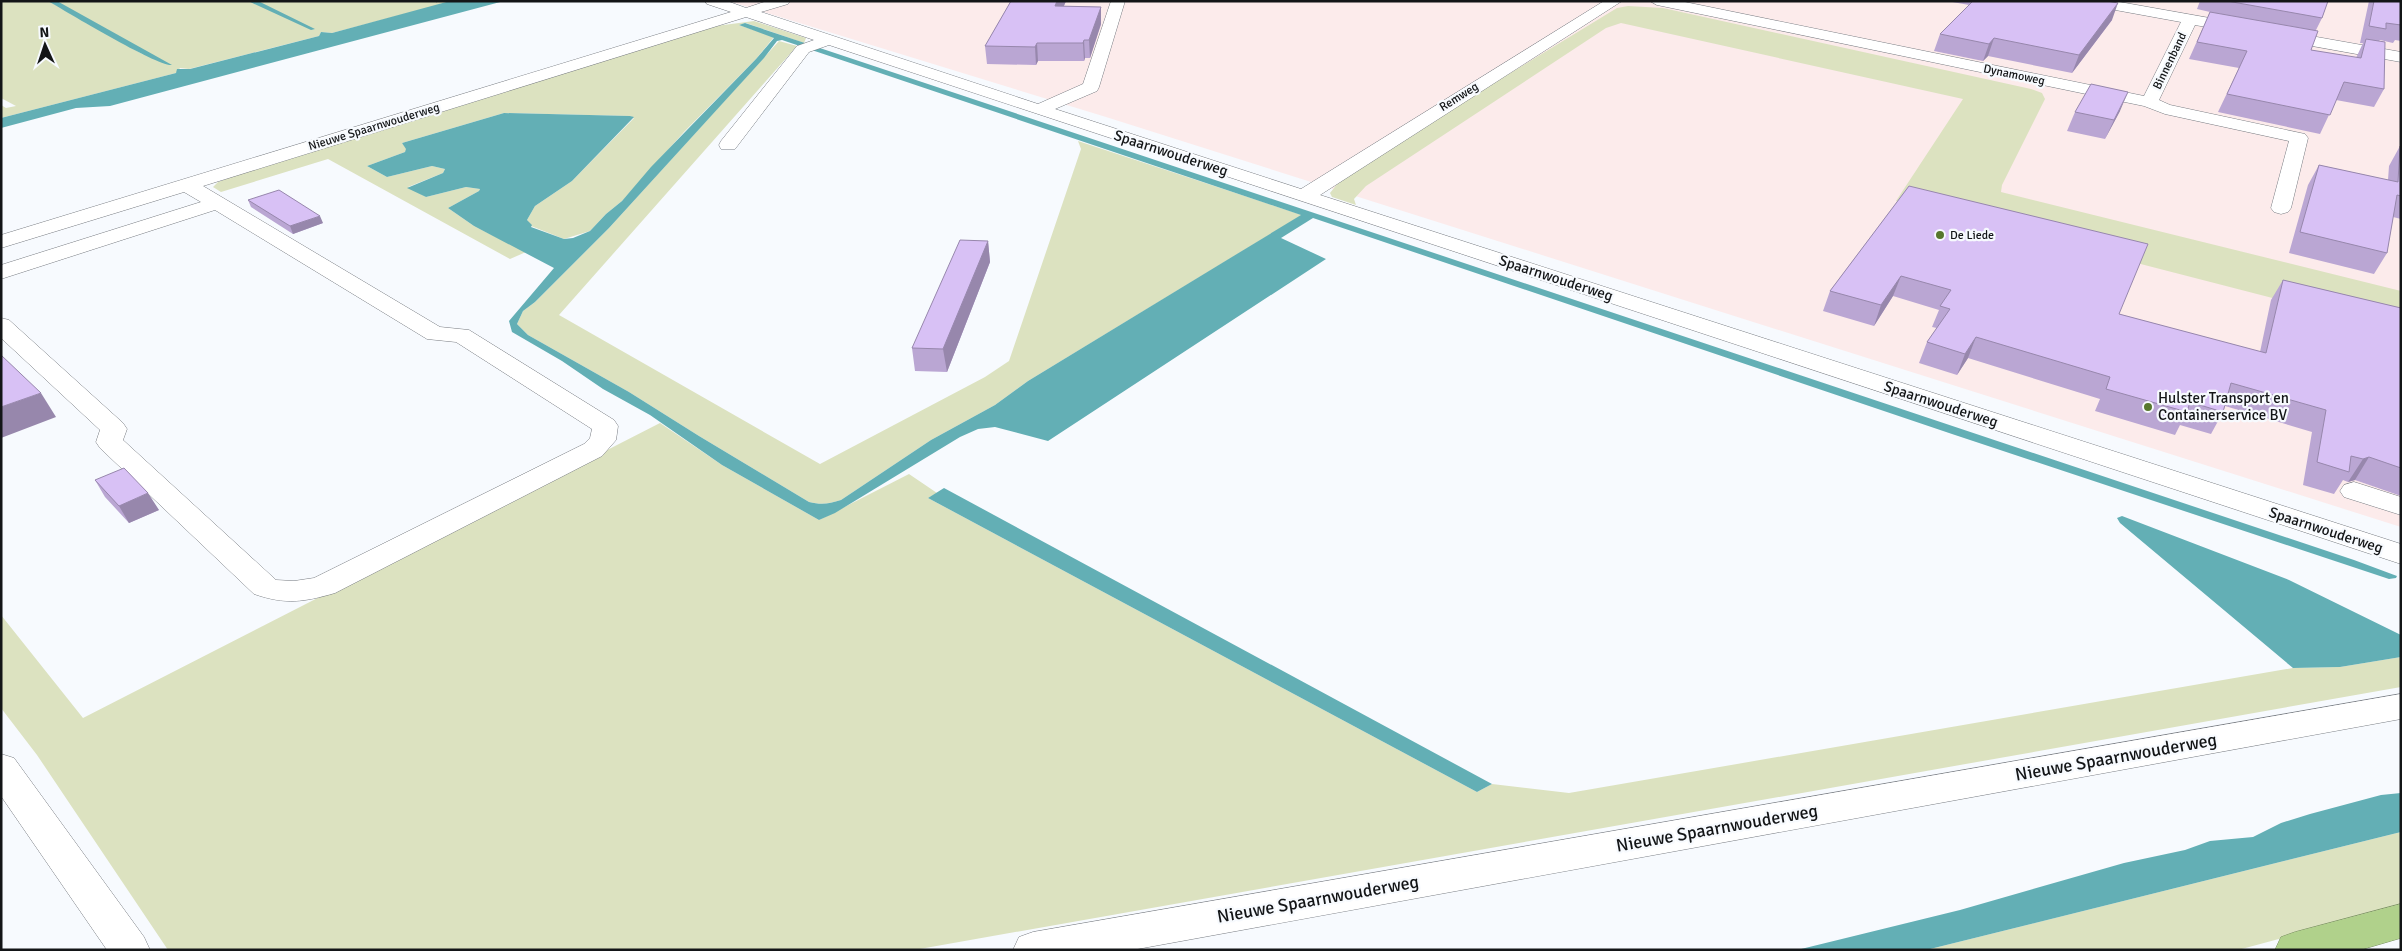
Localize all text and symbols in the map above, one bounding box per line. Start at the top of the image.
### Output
north arrow [20,20,70,70]
text: N [39,24,50,41]
street label: Binnenband [2150,30,2190,92]
street label: Dynamoweg [1982,61,2046,89]
street label: Remweg [1437,79,1481,115]
street label: Nieuwe Spaarnwouderweg [307,100,441,154]
street label: Spaarnwouderweg [1112,126,1230,180]
place label: De Liede [1950,228,1994,243]
marker: De Liede [1934,229,1946,241]
street label: Spaarnwouderweg [1497,251,1615,305]
street label: Spaarnwouderweg [1882,377,2000,431]
place label: Hulster Transport en Containerservice BV [2158,389,2289,424]
marker: Hulster Transport en Containerservice BV [2142,401,2154,413]
street label: Spaarnwouderweg [2267,503,2385,557]
street label: Nieuwe Spaarnwouderweg [2013,728,2219,786]
street label: Nieuwe Spaarnwouderweg [1614,799,1820,857]
street label: Nieuwe Spaarnwouderweg [1215,870,1421,928]

